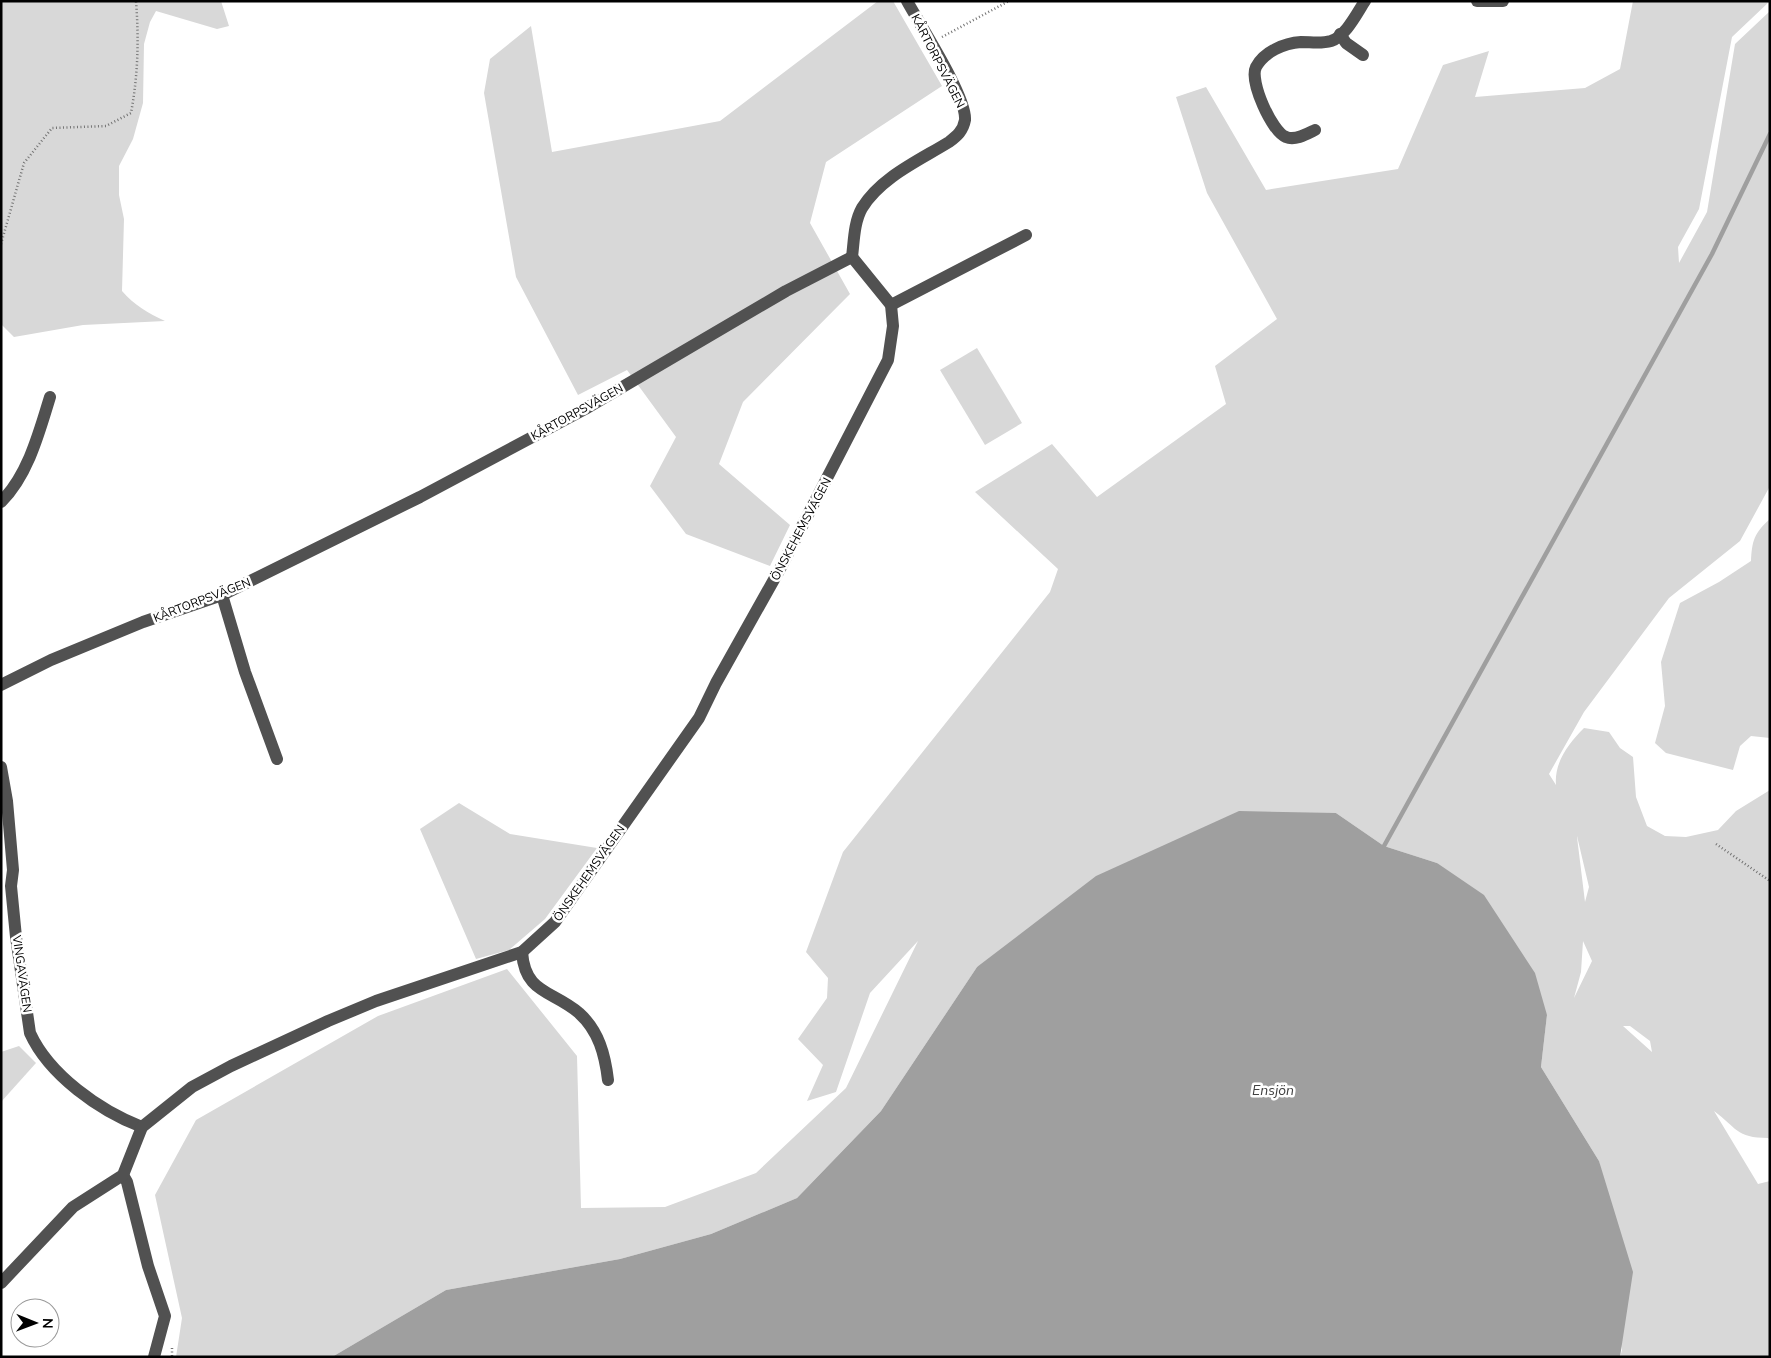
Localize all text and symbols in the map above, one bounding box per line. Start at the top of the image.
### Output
street label: KÅRTORPSVÄGEN [907,11,969,111]
street label: KÅRTORPSVÄGEN [528,380,626,444]
street label: ÖNSKEHEMSVÄGEN [767,475,835,583]
street label: KÅRTORPSVÄGEN [151,574,253,626]
street label: ÖNSKEHEMSVÄGEN [550,822,628,924]
street label: VINGAVÄGEN [9,933,35,1014]
water label: Ensjön [1252,1081,1294,1100]
north arrow [10,1298,60,1348]
text: N [38,1318,57,1329]

